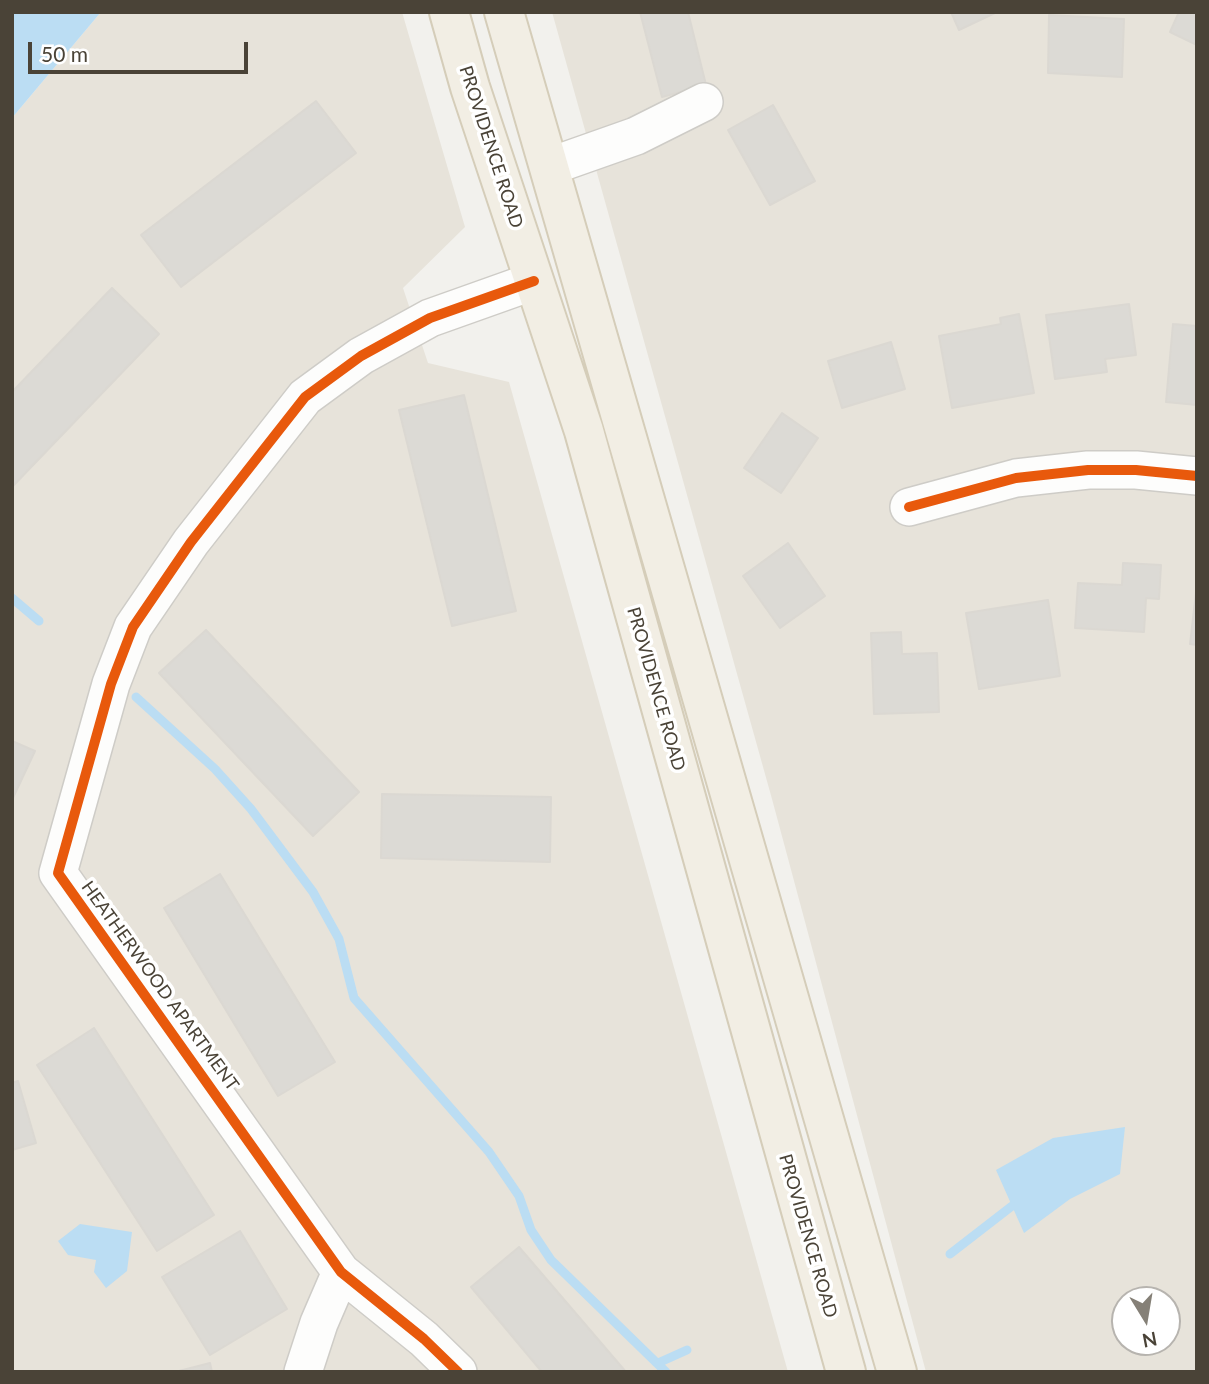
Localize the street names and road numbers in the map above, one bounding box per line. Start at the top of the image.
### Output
street label: PROVIDENCE ROAD [455,63,527,231]
street label: PROVIDENCE ROAD [622,605,690,773]
street label: HEATHERWOOD APARTMENT [77,877,243,1095]
street label: PROVIDENCE ROAD [774,1152,842,1320]

